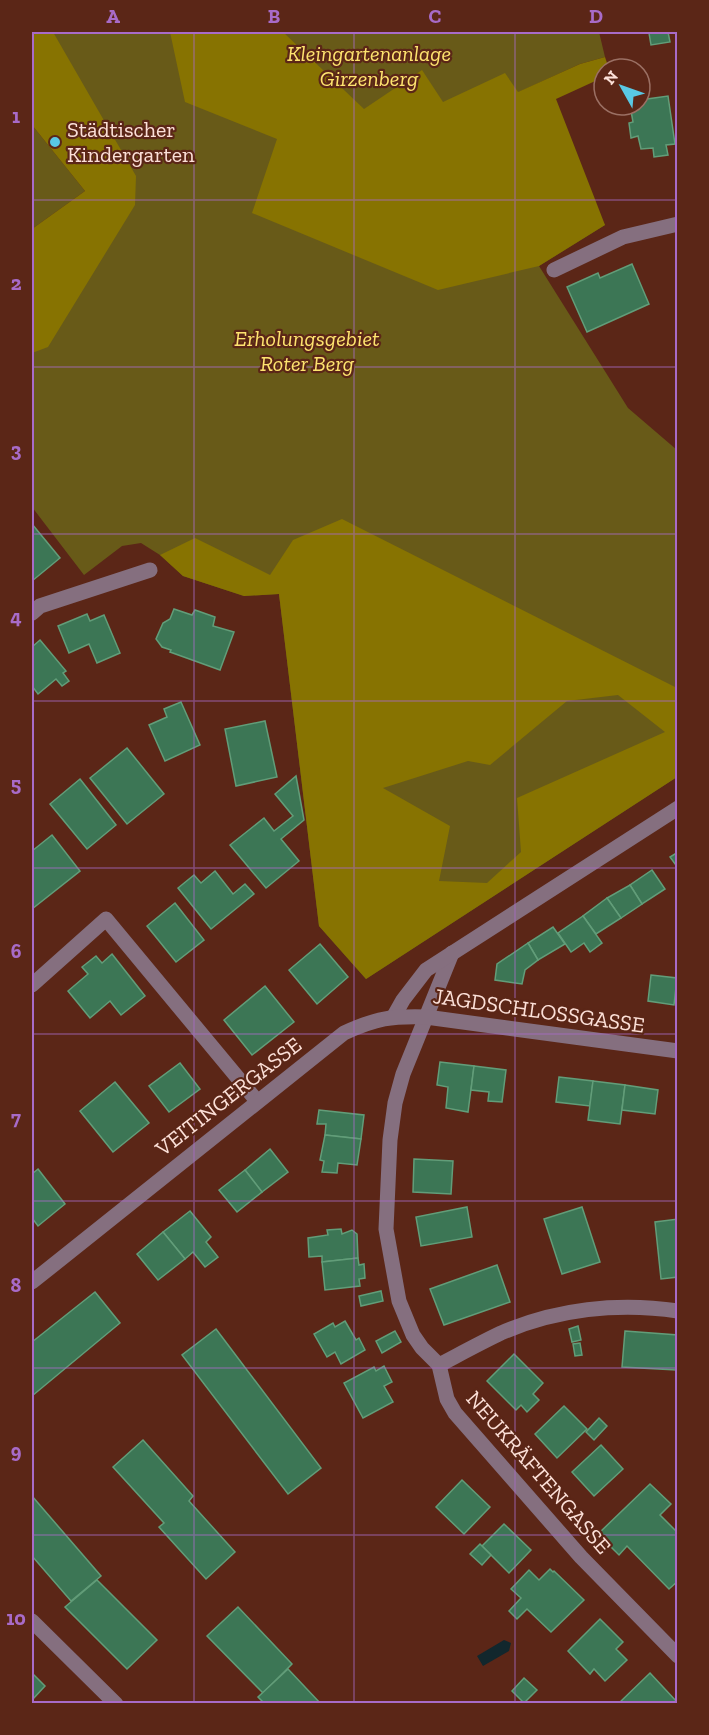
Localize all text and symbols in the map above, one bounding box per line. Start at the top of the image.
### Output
text: A [106,4,120,28]
text: B [268,4,280,28]
text: C [429,4,442,28]
text: D [589,4,603,28]
park label: Kleingartenanlage Girzenberg [287,40,451,92]
north arrow [592,57,652,117]
text: N [600,67,622,88]
text: 1 [12,104,20,128]
place label: Städtischer Kindergarten [67,116,195,168]
marker: Städtischer Kindergarten [48,135,62,149]
text: 2 [11,271,22,295]
park label: Erholungsgebiet Roter Berg [234,325,380,377]
text: 3 [11,438,22,462]
text: 4 [10,605,22,629]
text: 5 [11,772,21,796]
text: 6 [11,939,22,963]
street label: JAGDSCHLOSSGASSE [431,982,646,1039]
street label: VEITINGERGASSE [149,1031,307,1162]
text: 7 [11,1106,21,1130]
text: 8 [11,1273,22,1297]
street label: NEUKRÄFTENGASSE [460,1385,617,1559]
text: 9 [11,1439,22,1463]
text: 10 [6,1606,26,1630]

